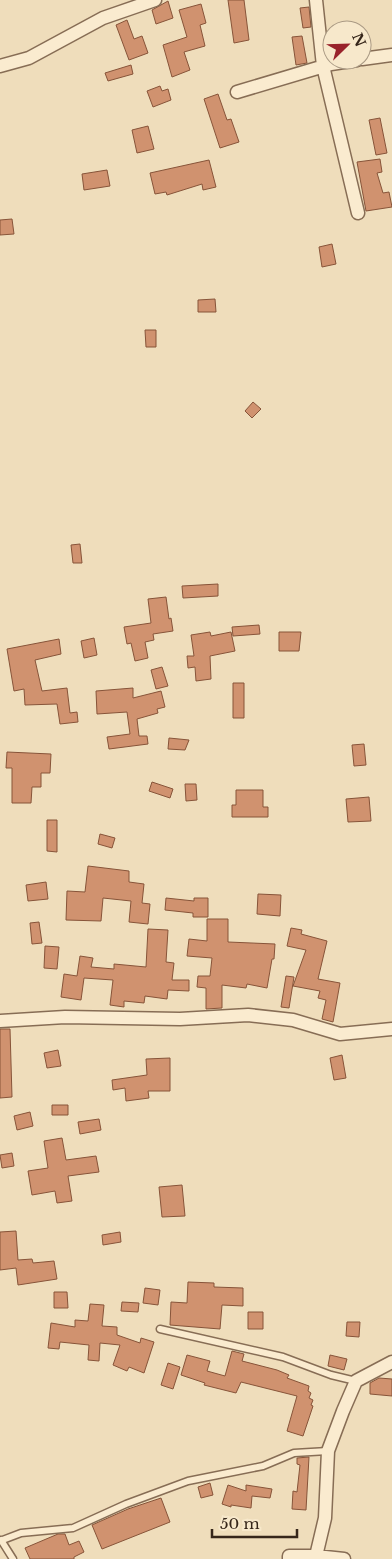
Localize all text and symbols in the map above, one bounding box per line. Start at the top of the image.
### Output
north arrow [322,20,372,70]
text: N [348,30,370,49]
scale bar [212,1506,297,1538]
text: 50 m [220,1514,260,1533]

